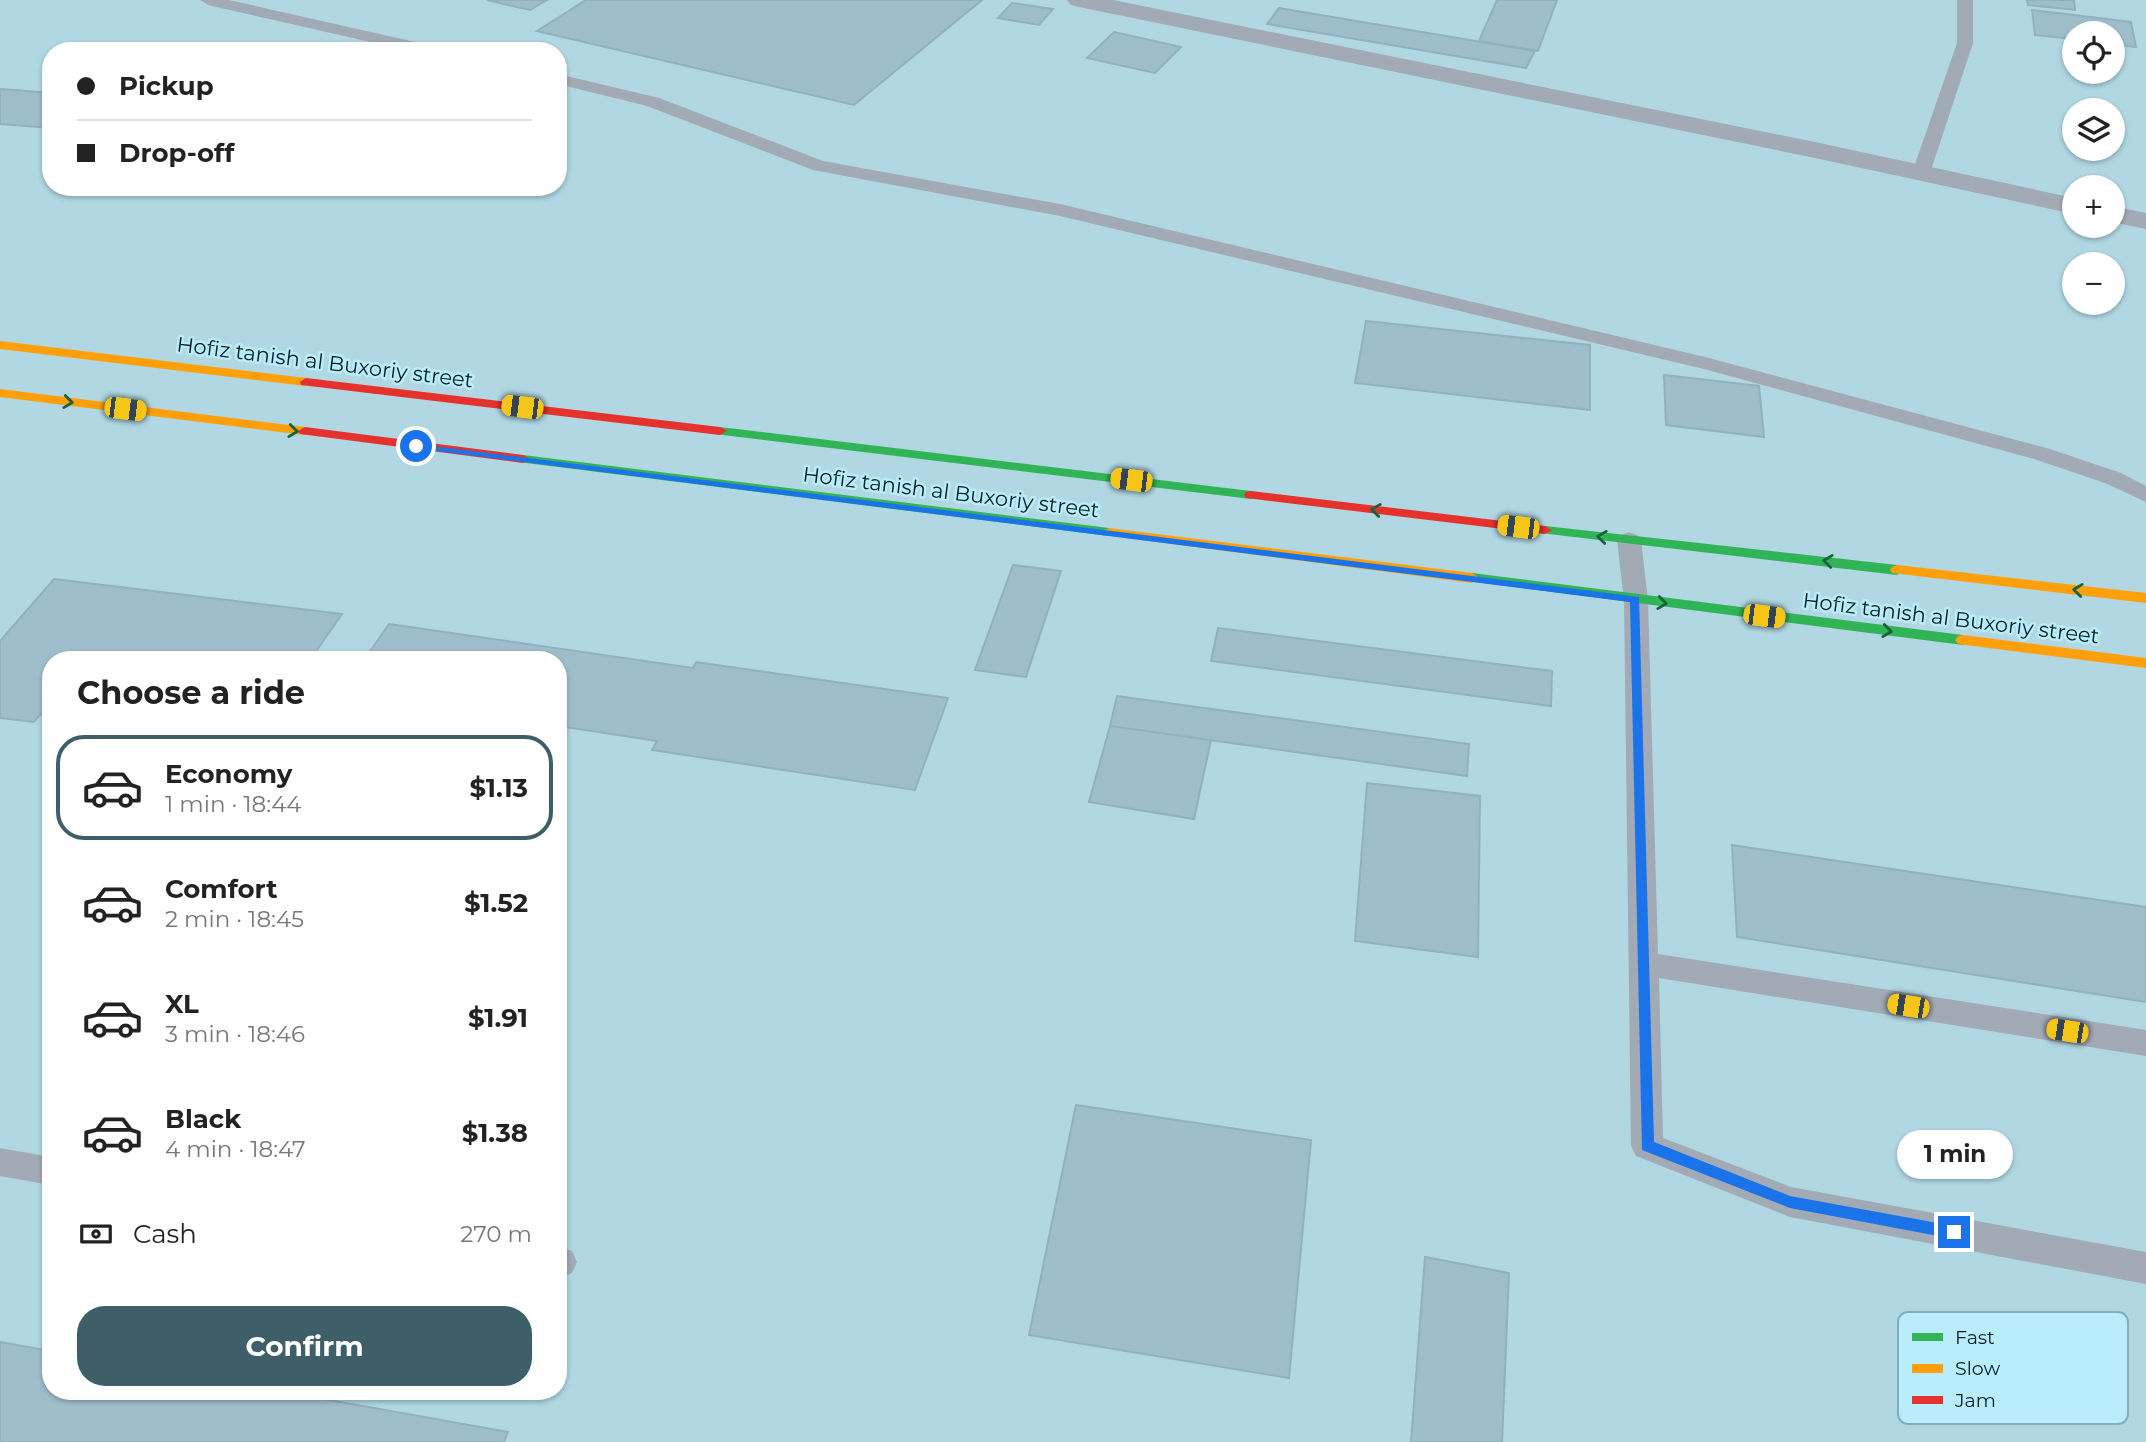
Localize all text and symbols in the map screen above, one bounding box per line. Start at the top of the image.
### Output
map controls [2062,21,2125,315]
button: locate [2062,21,2125,84]
text: Pickup [119,70,214,102]
button: layers [2062,98,2125,161]
text: Drop-off [119,137,234,169]
button: + [2062,175,2125,238]
button: − [2062,252,2125,315]
street label: Hofiz tanish al Buxoriy street [175,331,475,393]
car [500,394,545,420]
one-way arrow [62,395,74,410]
car [103,396,148,422]
one-way arrow [288,423,299,438]
route start [400,430,432,462]
street label: Hofiz tanish al Buxoriy street [801,461,1101,523]
car [1109,467,1154,493]
one-way arrow [1370,502,1382,517]
car [1496,514,1541,540]
one-way arrow [1596,530,1607,545]
one-way arrow [1822,554,1834,569]
one-way arrow [2072,582,2084,597]
street label: Hofiz tanish al Buxoriy street [1801,587,2101,649]
one-way arrow [1656,595,1667,610]
car [1742,603,1787,629]
one-way arrow [1882,623,1893,638]
text: Choose a ride [77,673,305,712]
icon: car [81,756,144,819]
text: Economy [165,758,292,790]
text: $1.13 [470,772,528,804]
text: 1 min · 18:44 [165,790,302,818]
icon: car [81,871,144,934]
text: Comfort [165,873,277,905]
text: $1.52 [464,887,528,919]
text: 2 min · 18:45 [165,905,304,933]
icon: car [81,986,144,1049]
text: XL [165,988,199,1020]
car [1886,992,1931,1020]
text: $1.91 [468,1002,528,1034]
car [2045,1017,2090,1045]
text: 3 min · 18:46 [165,1020,305,1048]
icon: car [81,1101,144,1164]
text: Black [165,1103,241,1135]
text: $1.38 [462,1117,528,1149]
callout: 1 min [1896,1130,2012,1180]
text: 4 min · 18:47 [165,1135,306,1163]
text: 1 min [1924,1140,1986,1168]
icon: cash [77,1215,115,1253]
route end [1938,1216,1970,1248]
text: Cash [133,1218,197,1250]
text: 270 m [460,1220,532,1248]
button: Confirm [77,1306,532,1386]
legend [1898,1312,2128,1424]
text: Fast [1955,1326,1995,1349]
text: Slow [1955,1357,2000,1380]
text: Jam [1954,1389,1996,1412]

